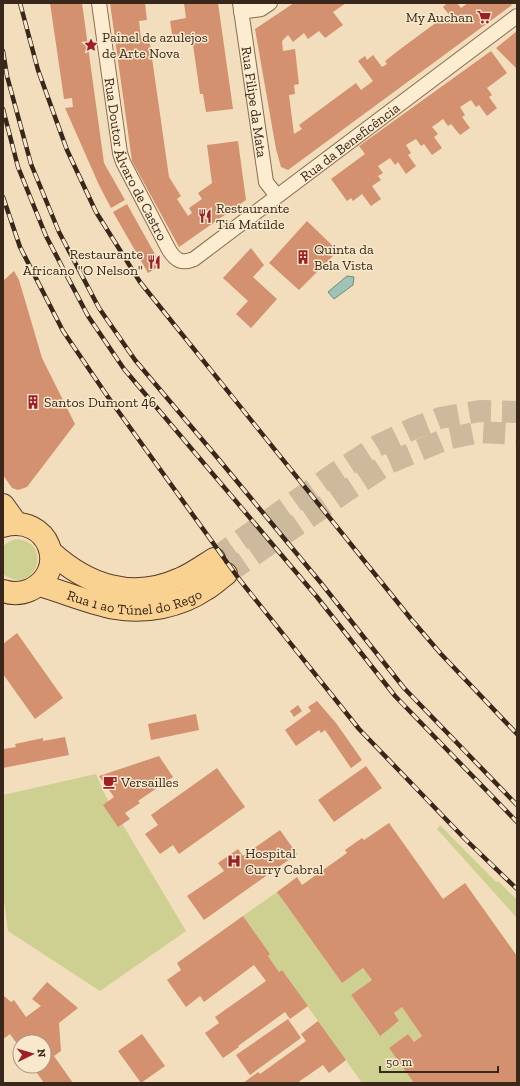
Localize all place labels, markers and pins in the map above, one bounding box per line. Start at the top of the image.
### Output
place label: My Auchan [406,9,473,26]
supermarket icon: My Auchan [476,9,492,25]
place label: Painel de azulejos de Arte Nova [102,29,208,62]
place icon: Painel de azulejos de Arte Nova [83,37,99,53]
place label: Restaurante Tia Matilde [216,200,290,233]
restaurant icon: Restaurante Tia Matilde [197,208,213,224]
place label: Quinta da Bela Vista [314,241,374,274]
place label: Restaurante Africano "O Nelson" [23,246,143,279]
building icon: Quinta da Bela Vista [295,249,311,265]
restaurant icon: Restaurante Africano "O Nelson" [146,254,162,270]
building icon: Santos Dumont 46 [25,394,41,410]
place label: Santos Dumont 46 [44,394,156,411]
cafe icon: Versailles [102,774,118,790]
place label: Versailles [120,774,179,791]
place label: Hospital Curry Cabral [245,845,324,878]
hospital icon: Hospital Curry Cabral [226,853,242,869]

